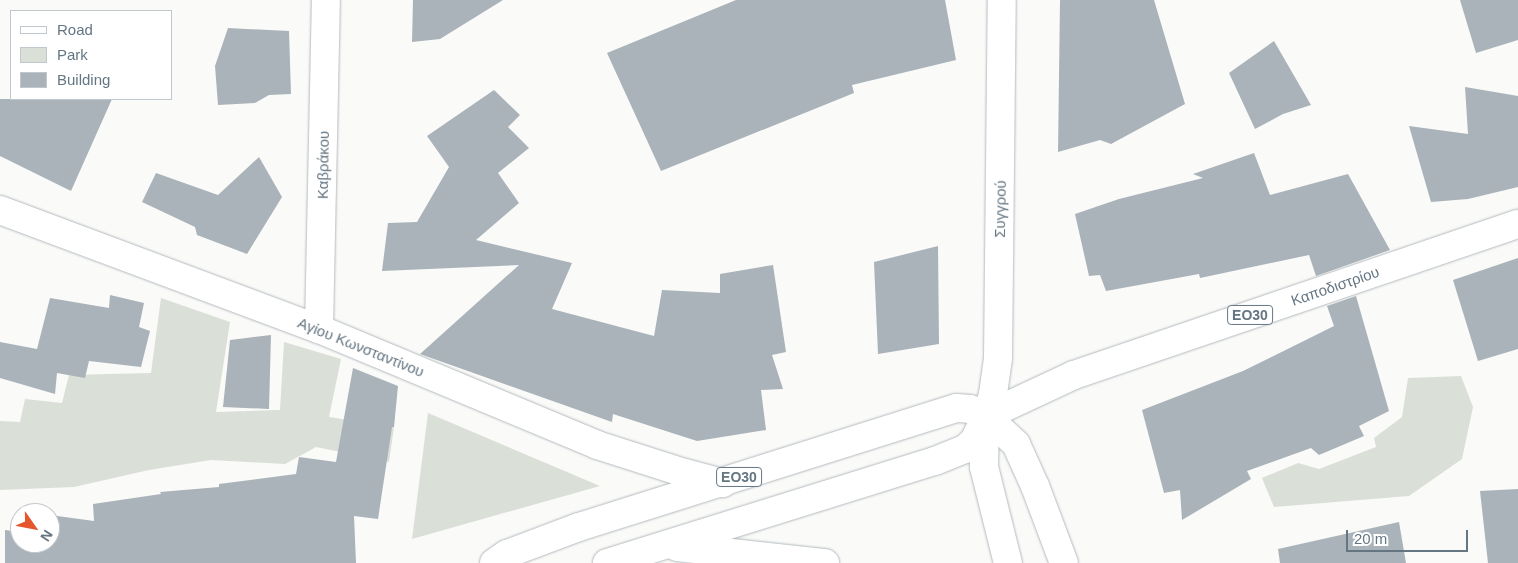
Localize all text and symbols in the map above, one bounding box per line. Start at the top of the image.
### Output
legend [10,10,172,100]
text: Road [57,21,93,38]
text: Park [57,46,88,63]
text: Building [57,71,110,88]
street label: Καβράκου [313,131,333,199]
street label: Συγγρού [990,180,1010,238]
street label: Καποδιστρίου [1288,262,1382,310]
road number: ΕΟ30 [1226,304,1274,326]
street label: Αγίου Κωνσταντίνου [295,313,427,381]
road number: ΕΟ30 [715,466,763,488]
north arrow [10,503,60,553]
scale bar [1348,520,1470,552]
text: N [37,527,56,544]
text: 20 m [1354,530,1387,547]

